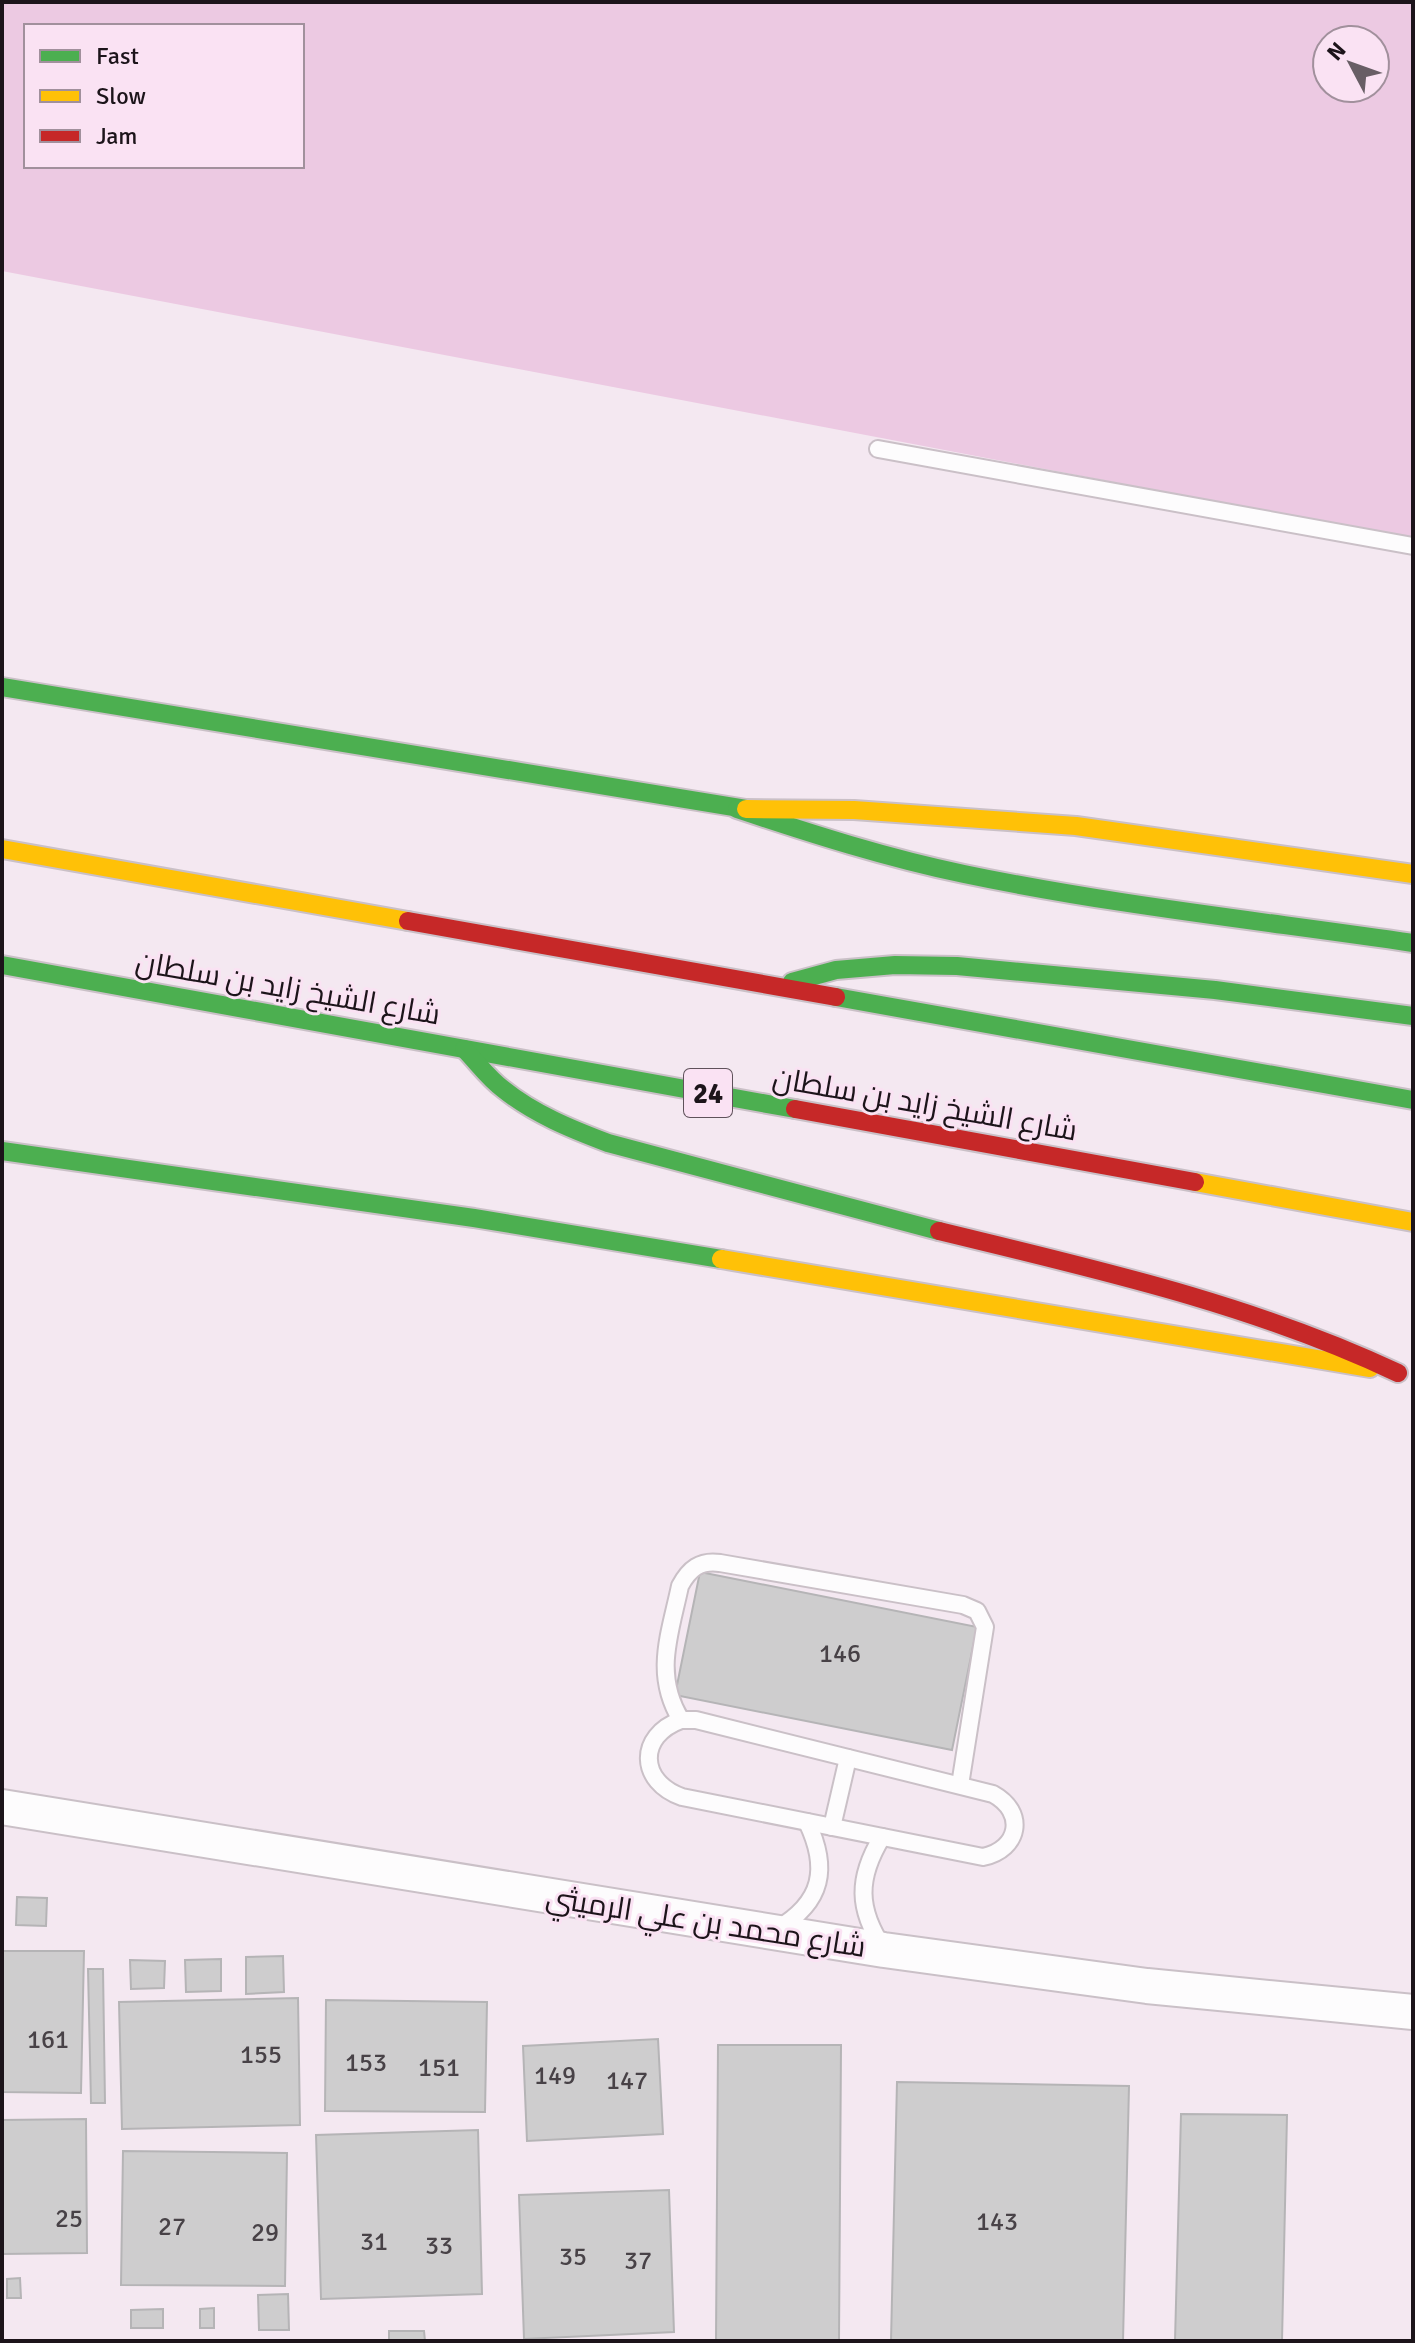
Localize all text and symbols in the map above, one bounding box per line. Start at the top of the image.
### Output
legend [24,24,304,168]
north arrow [1311,24,1391,104]
text: N [1321,37,1351,66]
text: Fast [96,41,139,71]
text: Slow [96,81,146,111]
text: Jam [96,121,137,151]
street label: شارع الشيخ زايد بن سلطان [133,943,443,1034]
street label: شارع الشيخ زايد بن سلطان [770,1059,1080,1150]
road number: 24 [684,1069,732,1117]
house number: 146 [819,1638,861,1670]
street label: شارع محمد بن علي الرميثي [543,1879,868,1970]
house number: 161 [27,2024,69,2056]
house number: 155 [240,2039,282,2071]
house number: 153 [345,2047,387,2079]
house number: 151 [418,2052,460,2084]
house number: 149 [534,2060,576,2092]
house number: 147 [606,2065,648,2097]
house number: 25 [55,2203,83,2235]
house number: 143 [976,2206,1018,2238]
house number: 27 [158,2211,186,2243]
house number: 29 [251,2217,279,2249]
house number: 31 [360,2226,388,2258]
house number: 33 [425,2230,453,2262]
house number: 35 [559,2241,587,2273]
house number: 37 [624,2245,652,2277]

